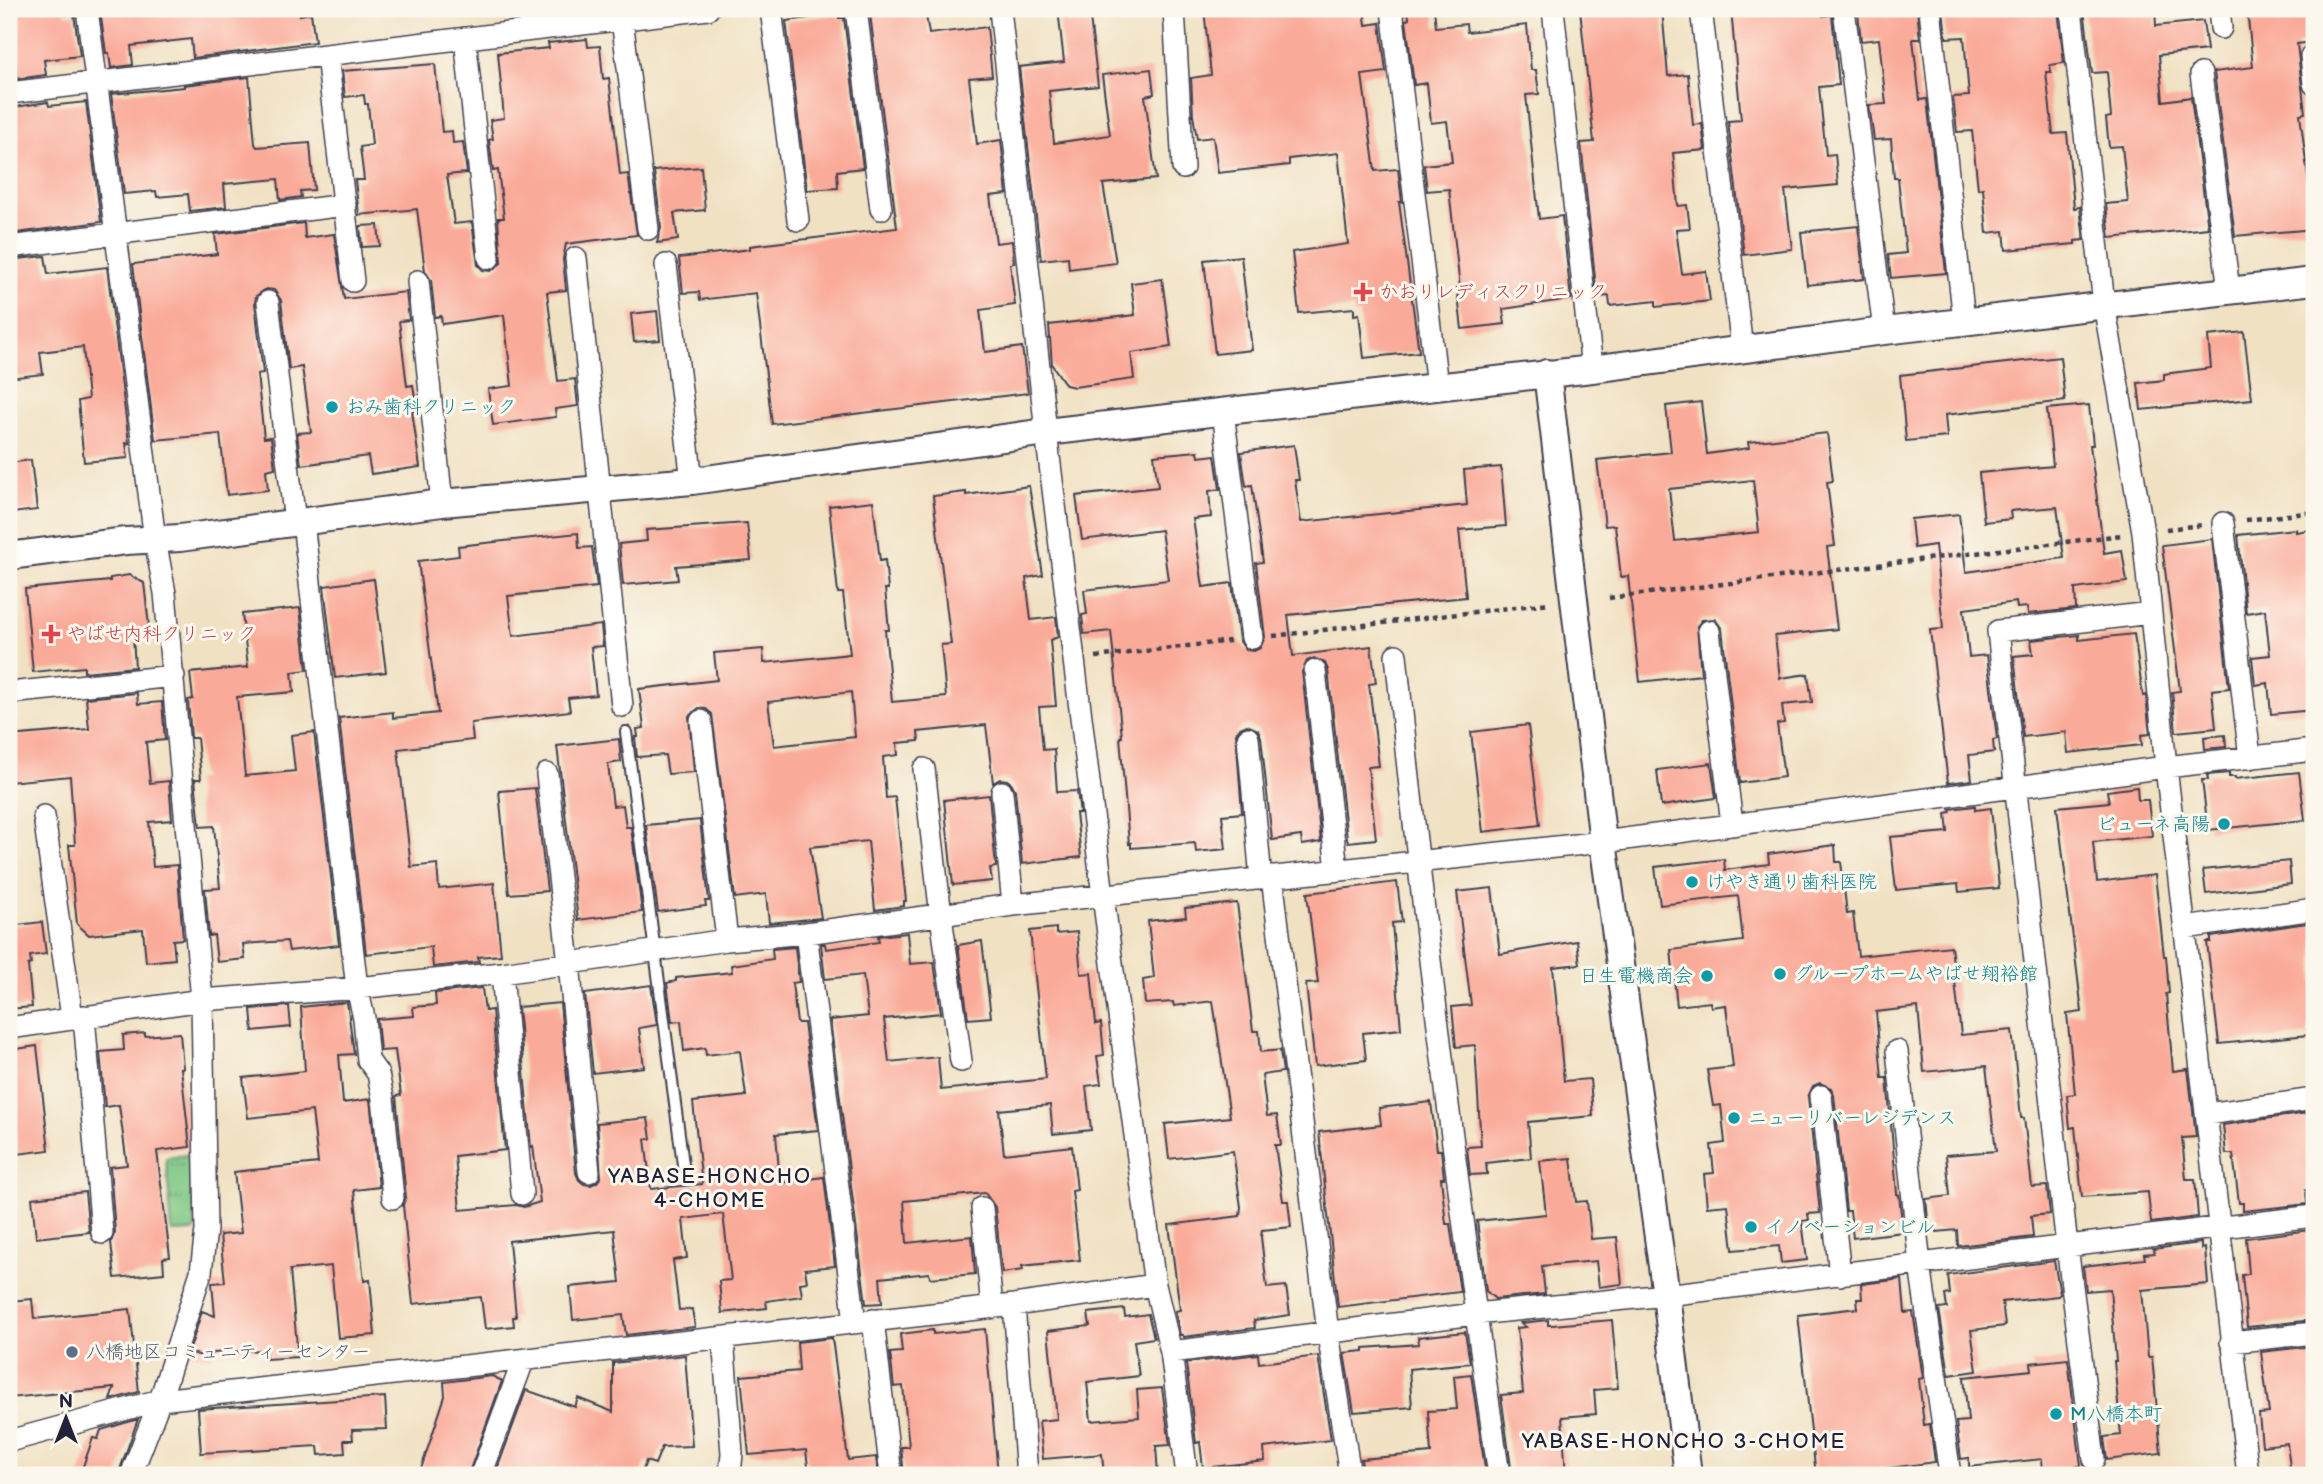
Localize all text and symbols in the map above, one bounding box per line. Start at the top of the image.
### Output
place label: かおりレディスクリニック [1379,281,1607,304]
marker: かおりレディスクリニック [1353,282,1373,302]
place label: おみ歯科クリニック [346,396,516,419]
marker: おみ歯科クリニック [324,399,340,415]
place label: やばせ内科クリニック [67,623,256,646]
marker: やばせ内科クリニック [41,624,61,644]
place label: ビューネ高陽 [2097,813,2210,836]
marker: ビューネ高陽 [2216,816,2232,832]
place label: けやき通り歯科医院 [1706,871,1877,894]
marker: けやき通り歯科医院 [1684,874,1700,890]
place label: グループホームやばせ翔裕館 [1794,963,2038,986]
place label: 日生電機商会 [1579,965,1693,988]
marker: グループホームやばせ翔裕館 [1772,966,1788,982]
marker: 日生電機商会 [1699,968,1715,984]
place label: ニューリバーレジデンス [1748,1107,1956,1130]
marker: ニューリバーレジデンス [1726,1110,1742,1126]
district label: YABASE-HONCHO 4-CHOME [607,1164,812,1213]
place label: イノベーションビル [1765,1216,1935,1239]
marker: イノベーションビル [1743,1219,1759,1235]
place label: 八橋地区コミュニティーセンター [86,1341,370,1364]
marker: 八橋地区コミュニティーセンター [64,1344,80,1360]
north arrow [32,1382,102,1452]
text: N [59,1391,73,1414]
place label: M八橋本町 [2070,1403,2162,1426]
marker: M八橋本町 [2048,1406,2064,1422]
district label: YABASE-HONCHO 3-CHOME [1521,1429,1846,1454]

